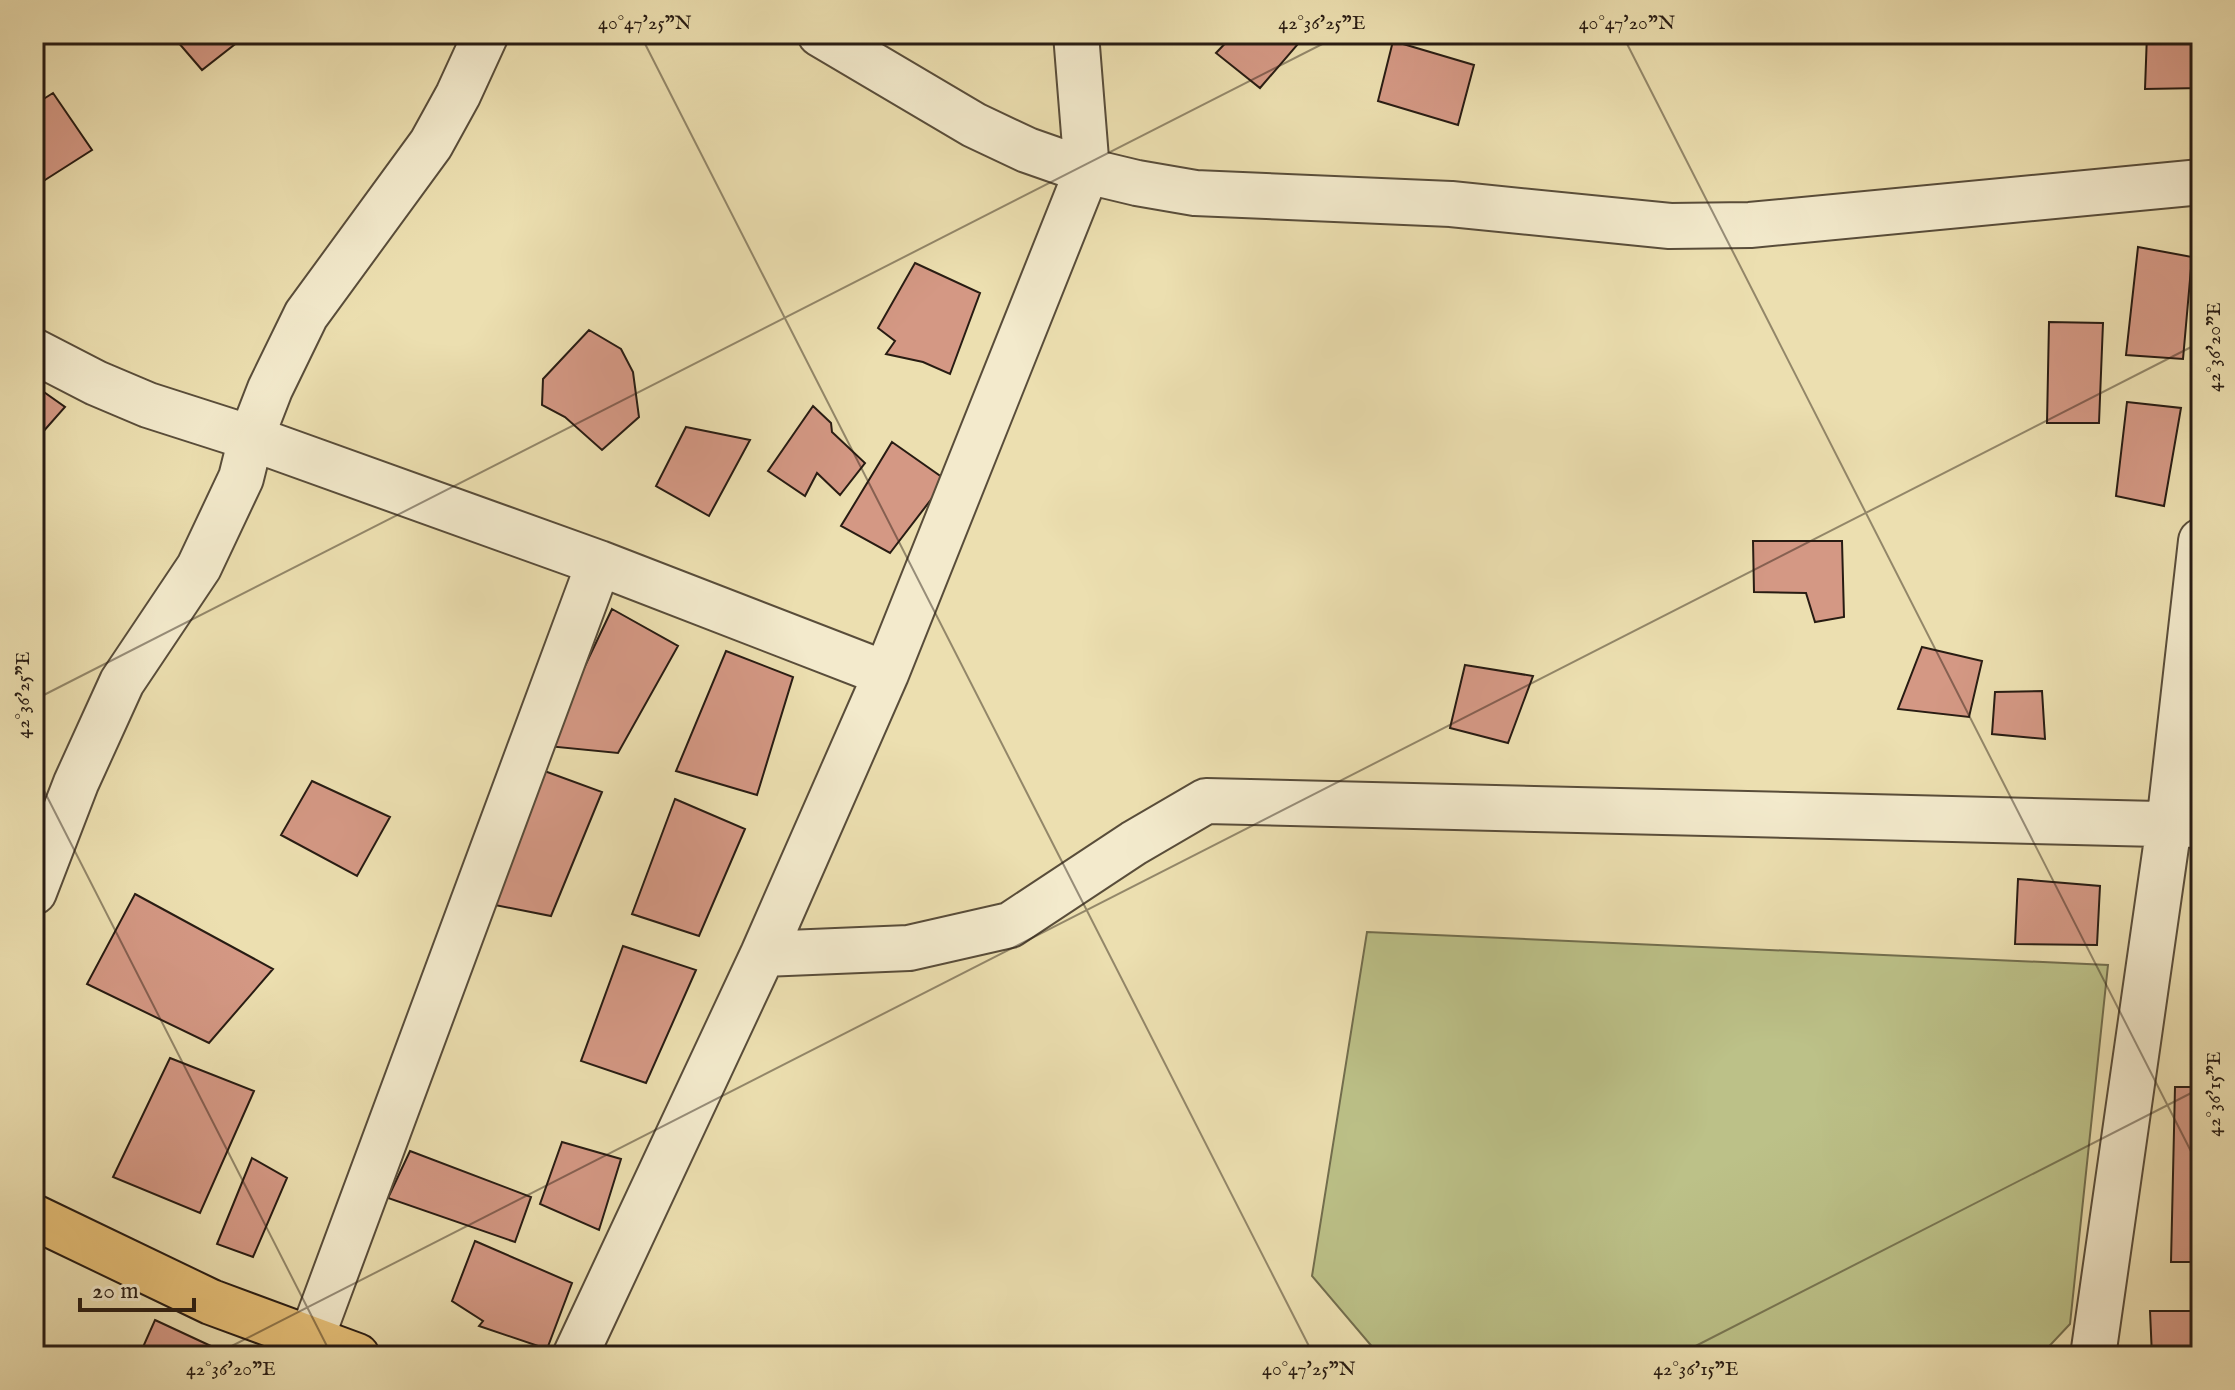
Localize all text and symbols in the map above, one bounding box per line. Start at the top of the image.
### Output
text: 40°47'25"N [598,11,692,36]
text: 42°36'25"E [1278,11,1366,36]
text: 40°47'20"N [1579,11,1675,36]
text: 42°36'20"E [2202,302,2227,392]
text: 42°36'25"E [11,651,36,739]
text: 42°36'15"E [2202,1051,2227,1137]
scale bar [80,1262,194,1312]
text: 20 m [92,1276,139,1307]
text: 42°36'20"E [186,1357,276,1382]
text: 40°47'25"N [1262,1357,1356,1382]
text: 42°36'15"E [1653,1357,1739,1382]

